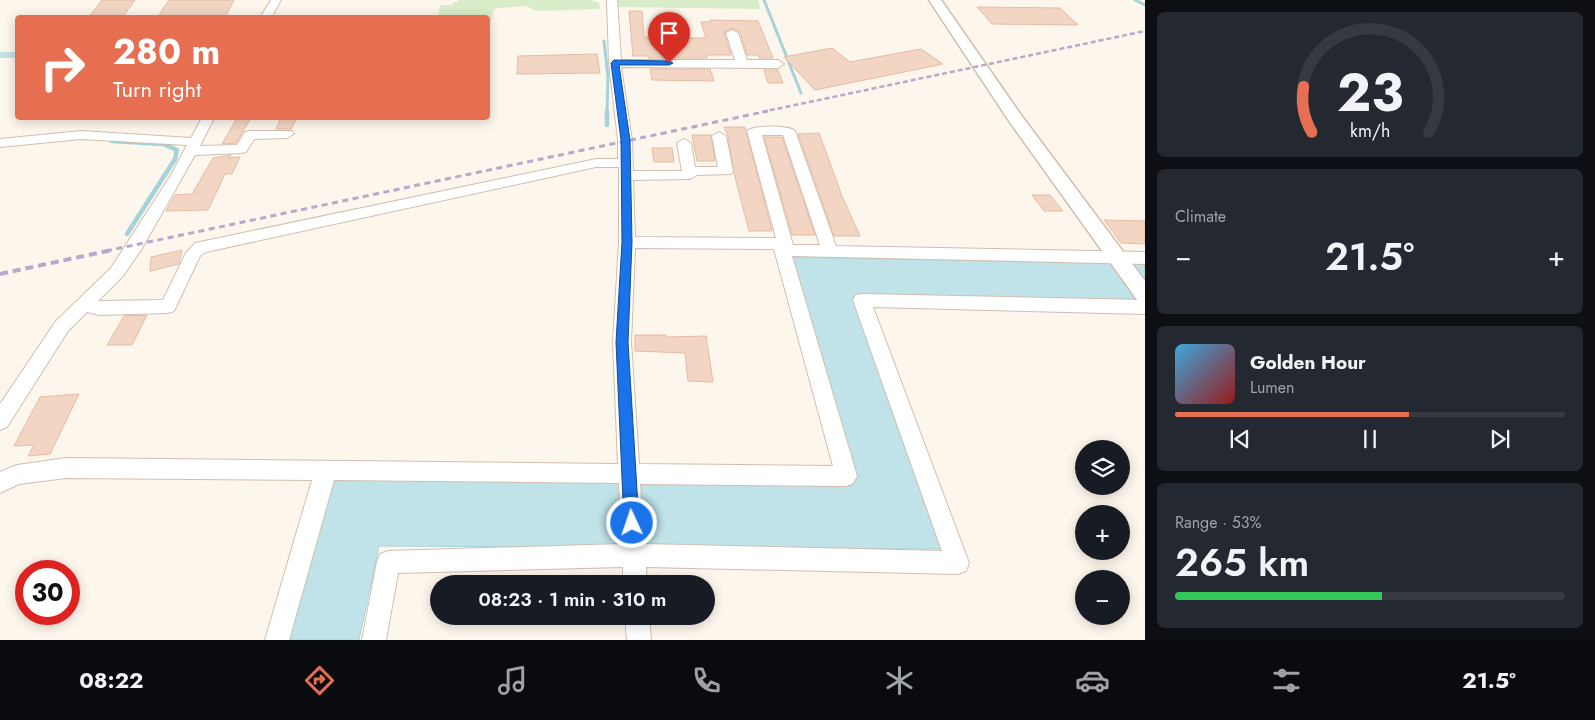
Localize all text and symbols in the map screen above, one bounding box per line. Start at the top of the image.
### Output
pin [648,12,690,63]
icon: arrive [655,19,683,47]
text: 280 m [113,27,220,77]
icon: right [30,35,95,100]
text: 23 [1337,55,1403,131]
text: Turn right [113,73,201,105]
text: km/h [1350,118,1390,144]
text: Climate [1175,205,1226,228]
text: 21.5° [1325,229,1414,284]
text: − [1175,236,1192,277]
text: + [1548,236,1565,277]
text: Golden Hour [1250,349,1366,376]
text: Lumen [1250,376,1294,399]
icon: previous [1226,425,1254,453]
icon: pause [1356,425,1384,453]
icon: next [1486,425,1514,453]
map controls [1075,440,1130,625]
button: layers [1075,440,1130,495]
position arrow [605,496,657,548]
button: + [1075,505,1130,560]
text: Range · 53% [1175,511,1262,534]
text: 265 km [1175,535,1309,590]
speed limit sign: 30 [15,560,80,625]
button: − [1075,570,1130,625]
text: 08:23 · 1 min · 310 m [479,586,666,613]
icon: directions [302,663,337,698]
icon: music [495,663,530,698]
icon: phone [689,663,724,698]
icon: climate [882,663,917,698]
icon: car [1075,663,1110,698]
icon: filters [1269,663,1304,698]
text: 08:22 [79,664,144,696]
text: 21.5° [1462,664,1516,696]

